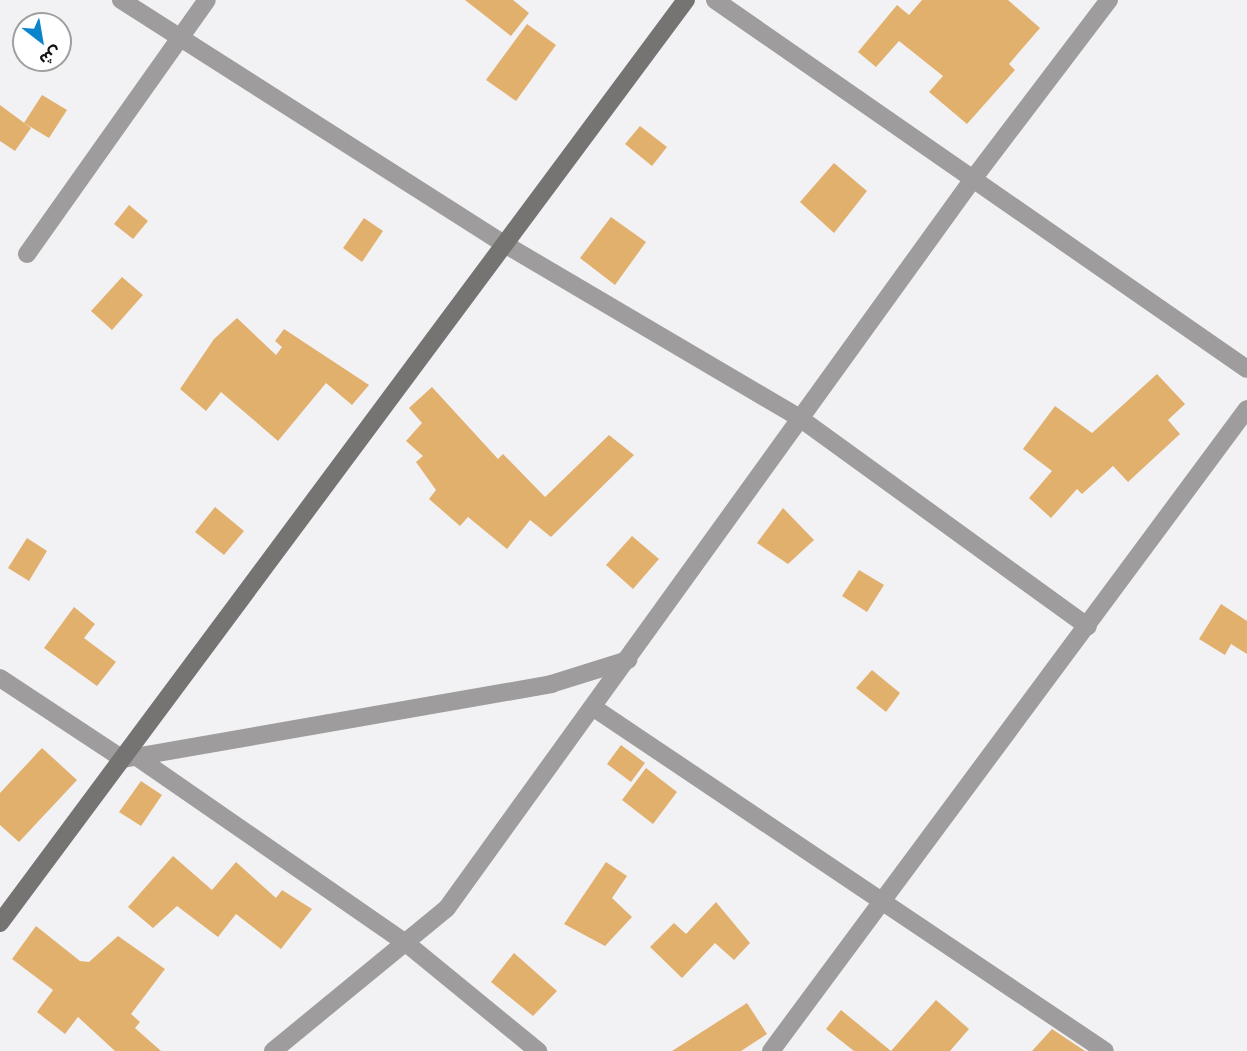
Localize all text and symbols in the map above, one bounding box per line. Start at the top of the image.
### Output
north arrow [12,12,72,72]
text: ش [37,43,64,68]

